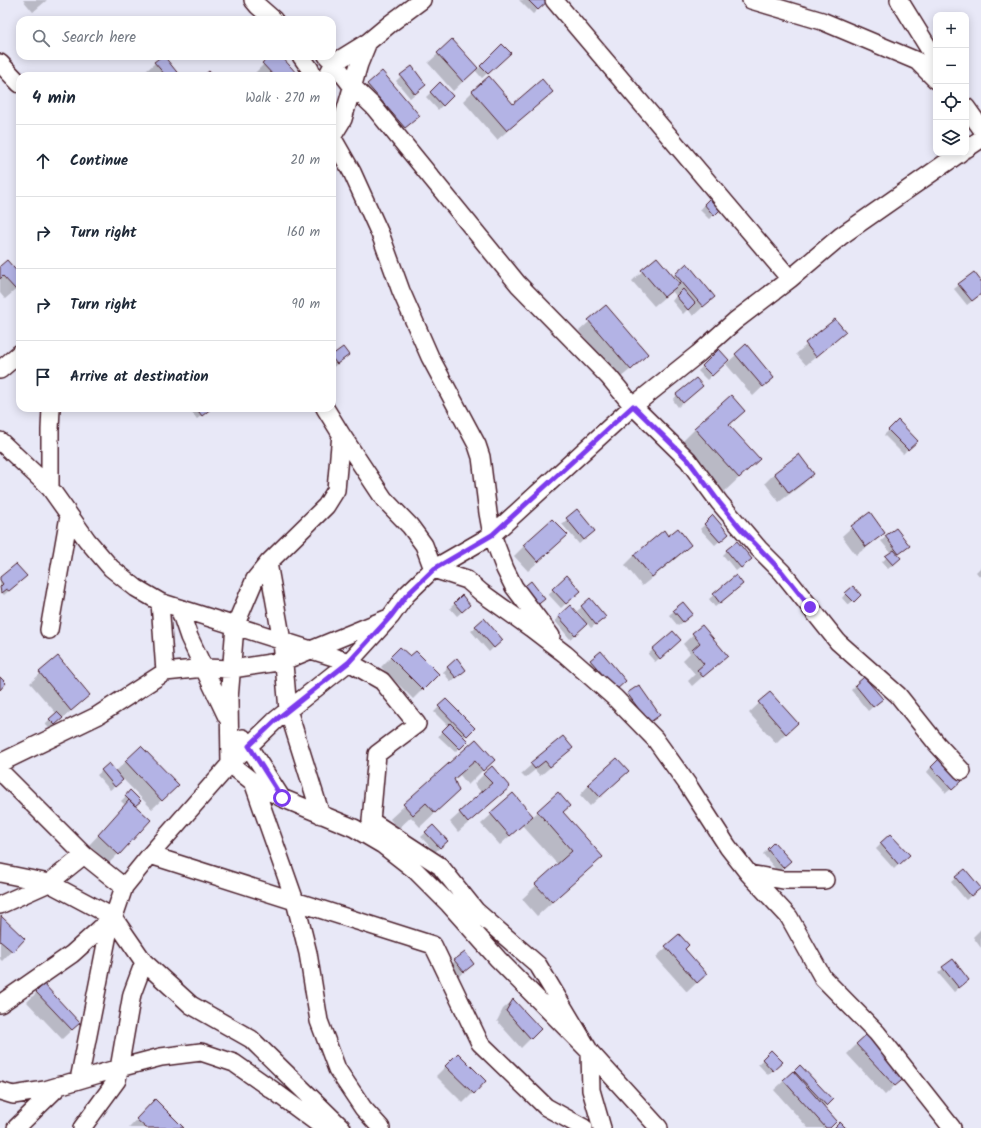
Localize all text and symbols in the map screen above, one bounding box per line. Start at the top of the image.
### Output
map controls [933,12,969,156]
button: + [933,12,969,48]
search box [16,16,336,60]
text: Search here [62,26,136,50]
icon: search [30,27,52,49]
button: − [933,48,969,84]
button: locate [933,84,969,120]
text: 4 min [32,85,76,112]
text: Walk · 270 m [245,88,320,109]
button: layers [933,120,969,156]
text: Continue [70,149,128,173]
icon: ahead [32,150,54,172]
text: 20 m [290,150,320,171]
text: Turn right [70,221,137,245]
icon: right [32,222,54,244]
text: 160 m [287,222,320,243]
text: Turn right [70,293,137,317]
icon: right [32,294,54,316]
text: 90 m [292,294,320,315]
text: Arrive at destination [70,365,209,389]
icon: arrive [32,366,54,388]
route end [801,598,819,616]
route start [273,789,291,807]

